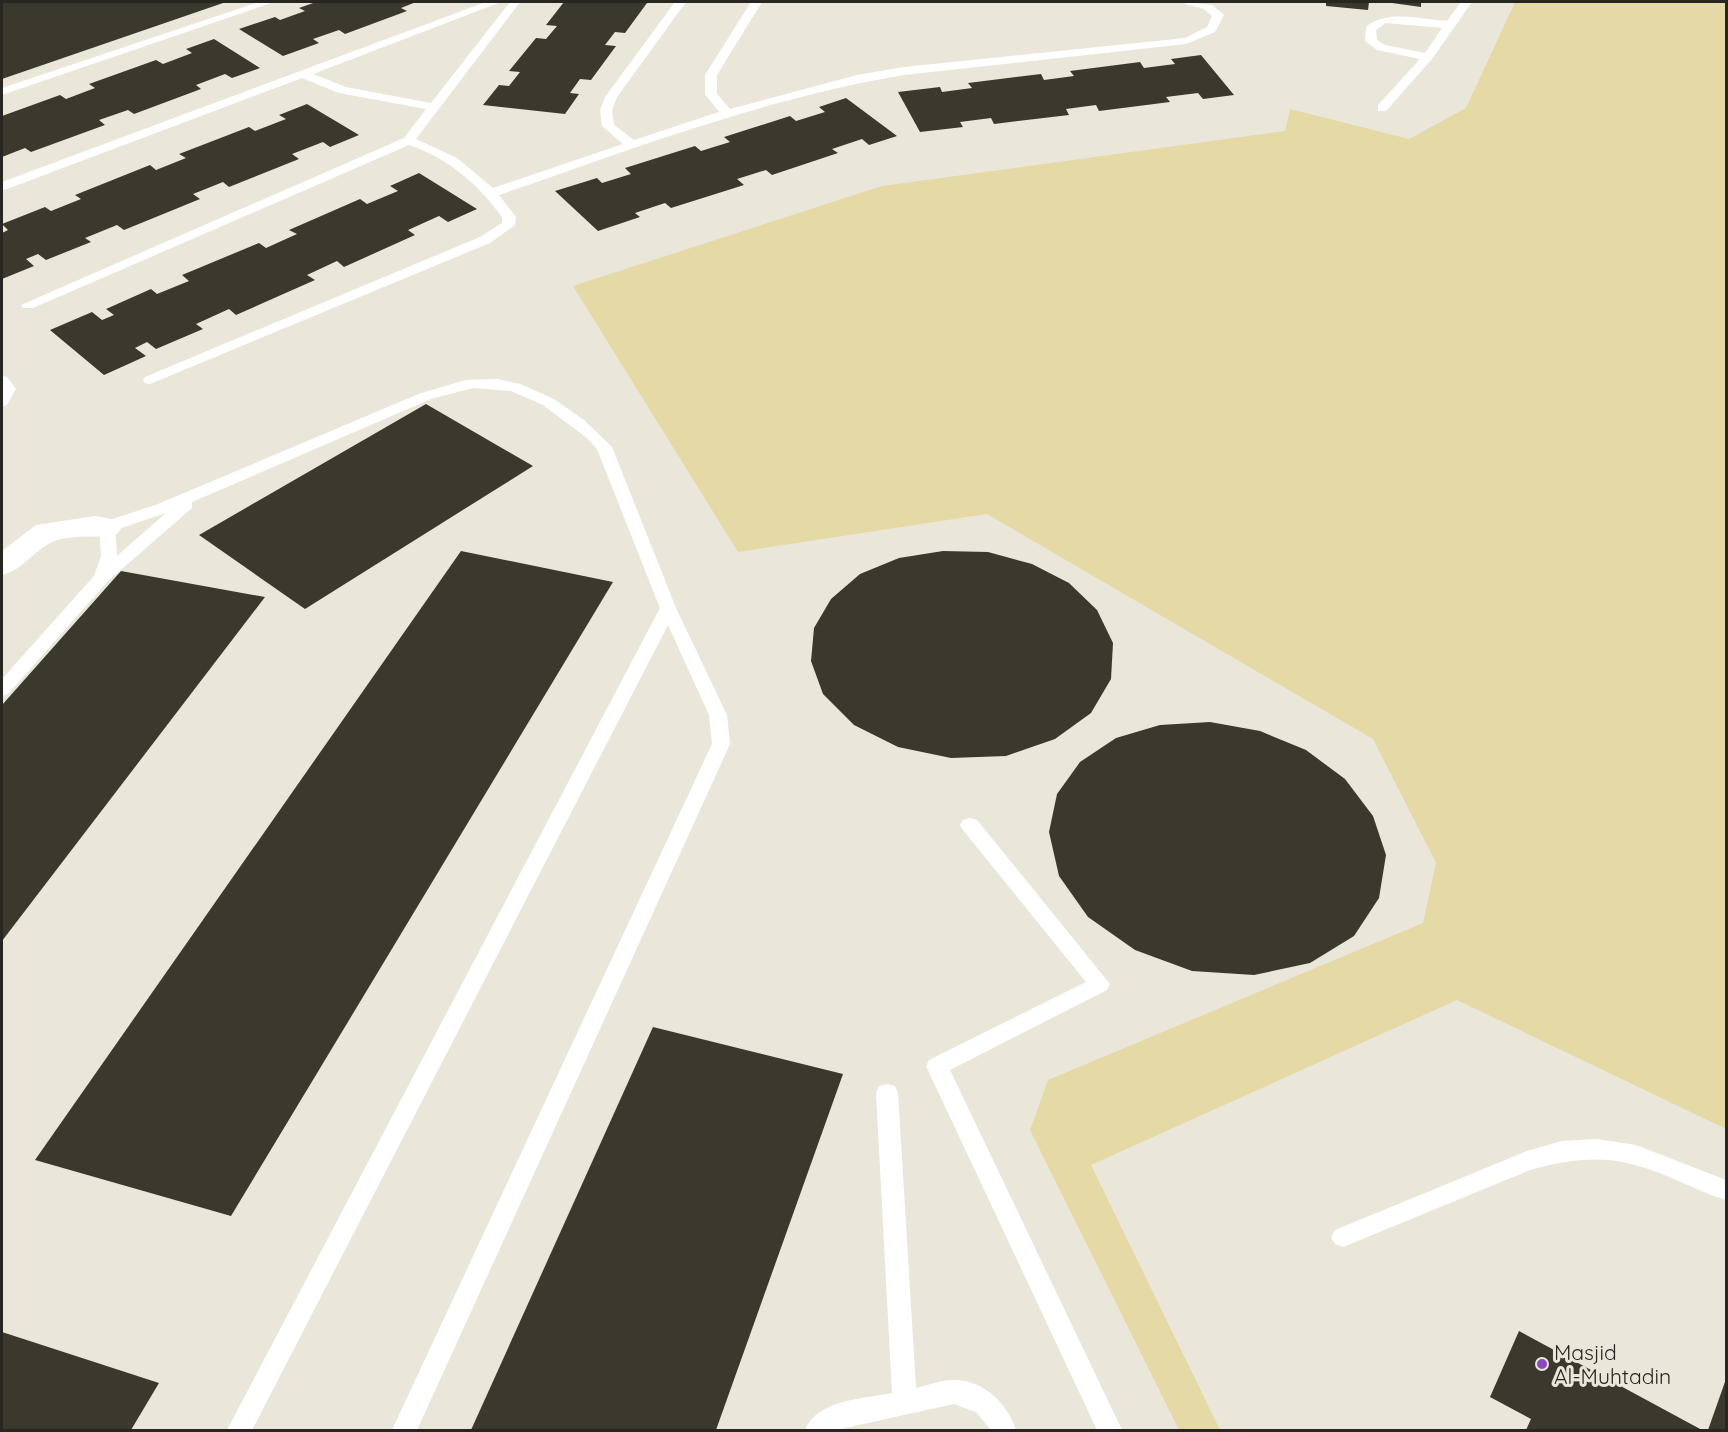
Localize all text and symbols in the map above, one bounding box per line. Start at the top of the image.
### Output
place label: Masjid Al-Muhtadin [1554,1339,1671,1389]
marker: Masjid Al-Muhtadin [1535,1357,1549,1371]

